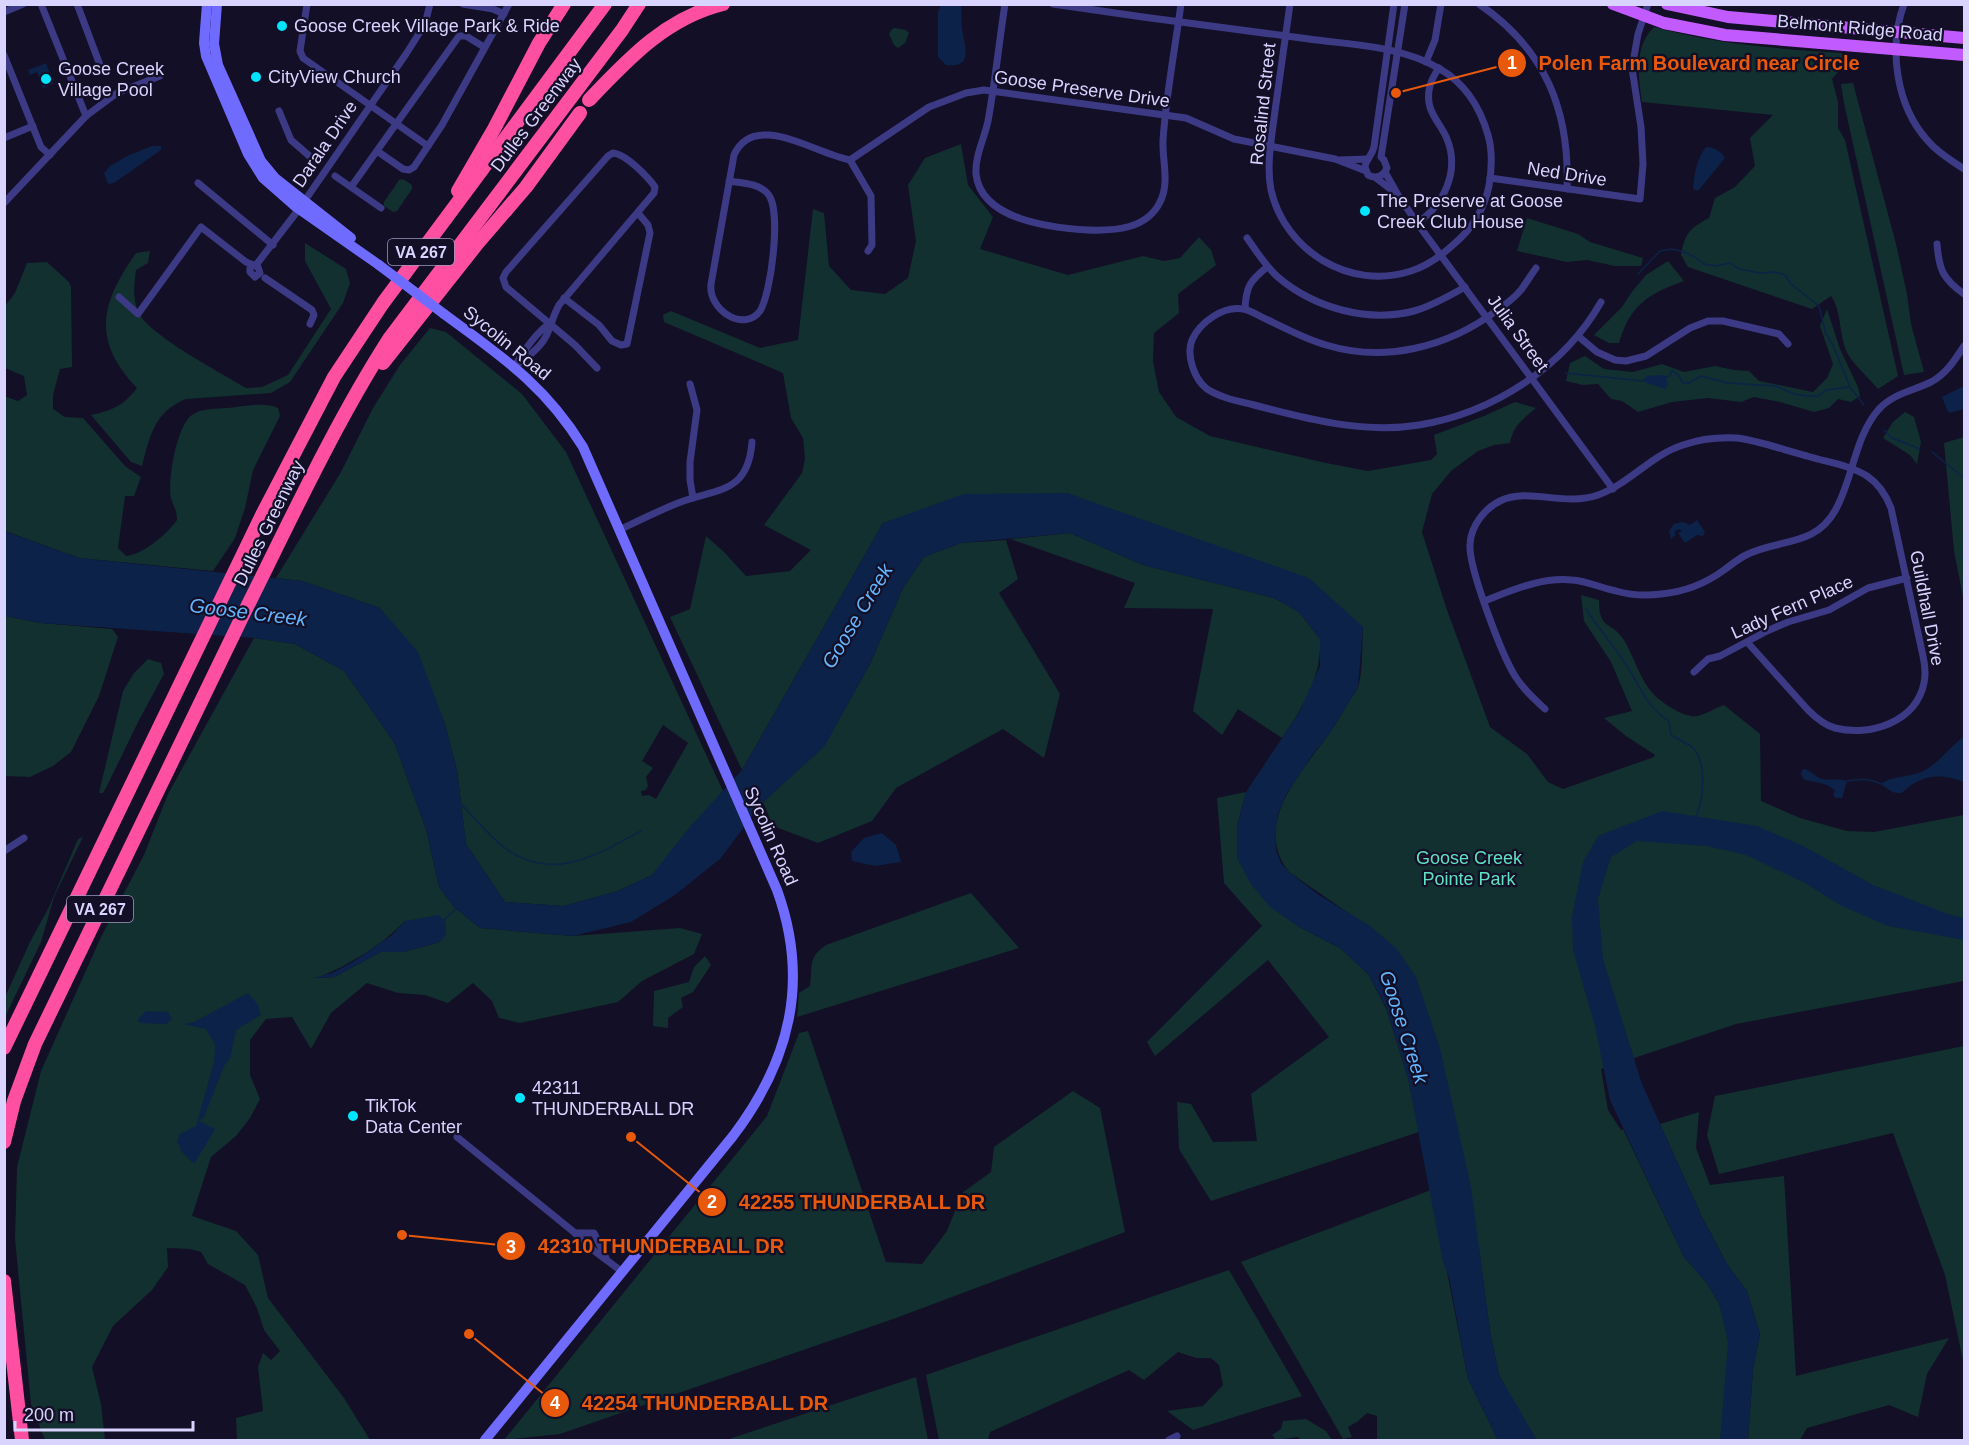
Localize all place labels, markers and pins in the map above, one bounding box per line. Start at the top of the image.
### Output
place label: Goose Creek Village Park & Ride [294,16,560,36]
marker: Goose Creek Village Park & Ride [275,19,289,33]
callout: Polen Farm Boulevard near Circle [1497,44,1872,82]
place label: Goose Creek Village Pool [58,59,165,100]
place label: CityView Church [268,67,401,87]
marker: CityView Church [249,70,263,84]
marker: Goose Creek Village Pool [39,72,53,86]
place label: The Preserve at Goose Creek Club House [1377,191,1563,232]
marker: The Preserve at Goose Creek Club House [1358,204,1372,218]
place label: 42311 THUNDERBALL DR [532,1078,694,1119]
marker: 42311 THUNDERBALL DR [513,1091,527,1105]
place label: TikTok Data Center [365,1096,462,1137]
marker: TikTok Data Center [346,1109,360,1123]
callout: 42255 THUNDERBALL DR [697,1183,997,1221]
callout: 42310 THUNDERBALL DR [496,1227,796,1265]
callout: 42254 THUNDERBALL DR [540,1384,841,1422]

